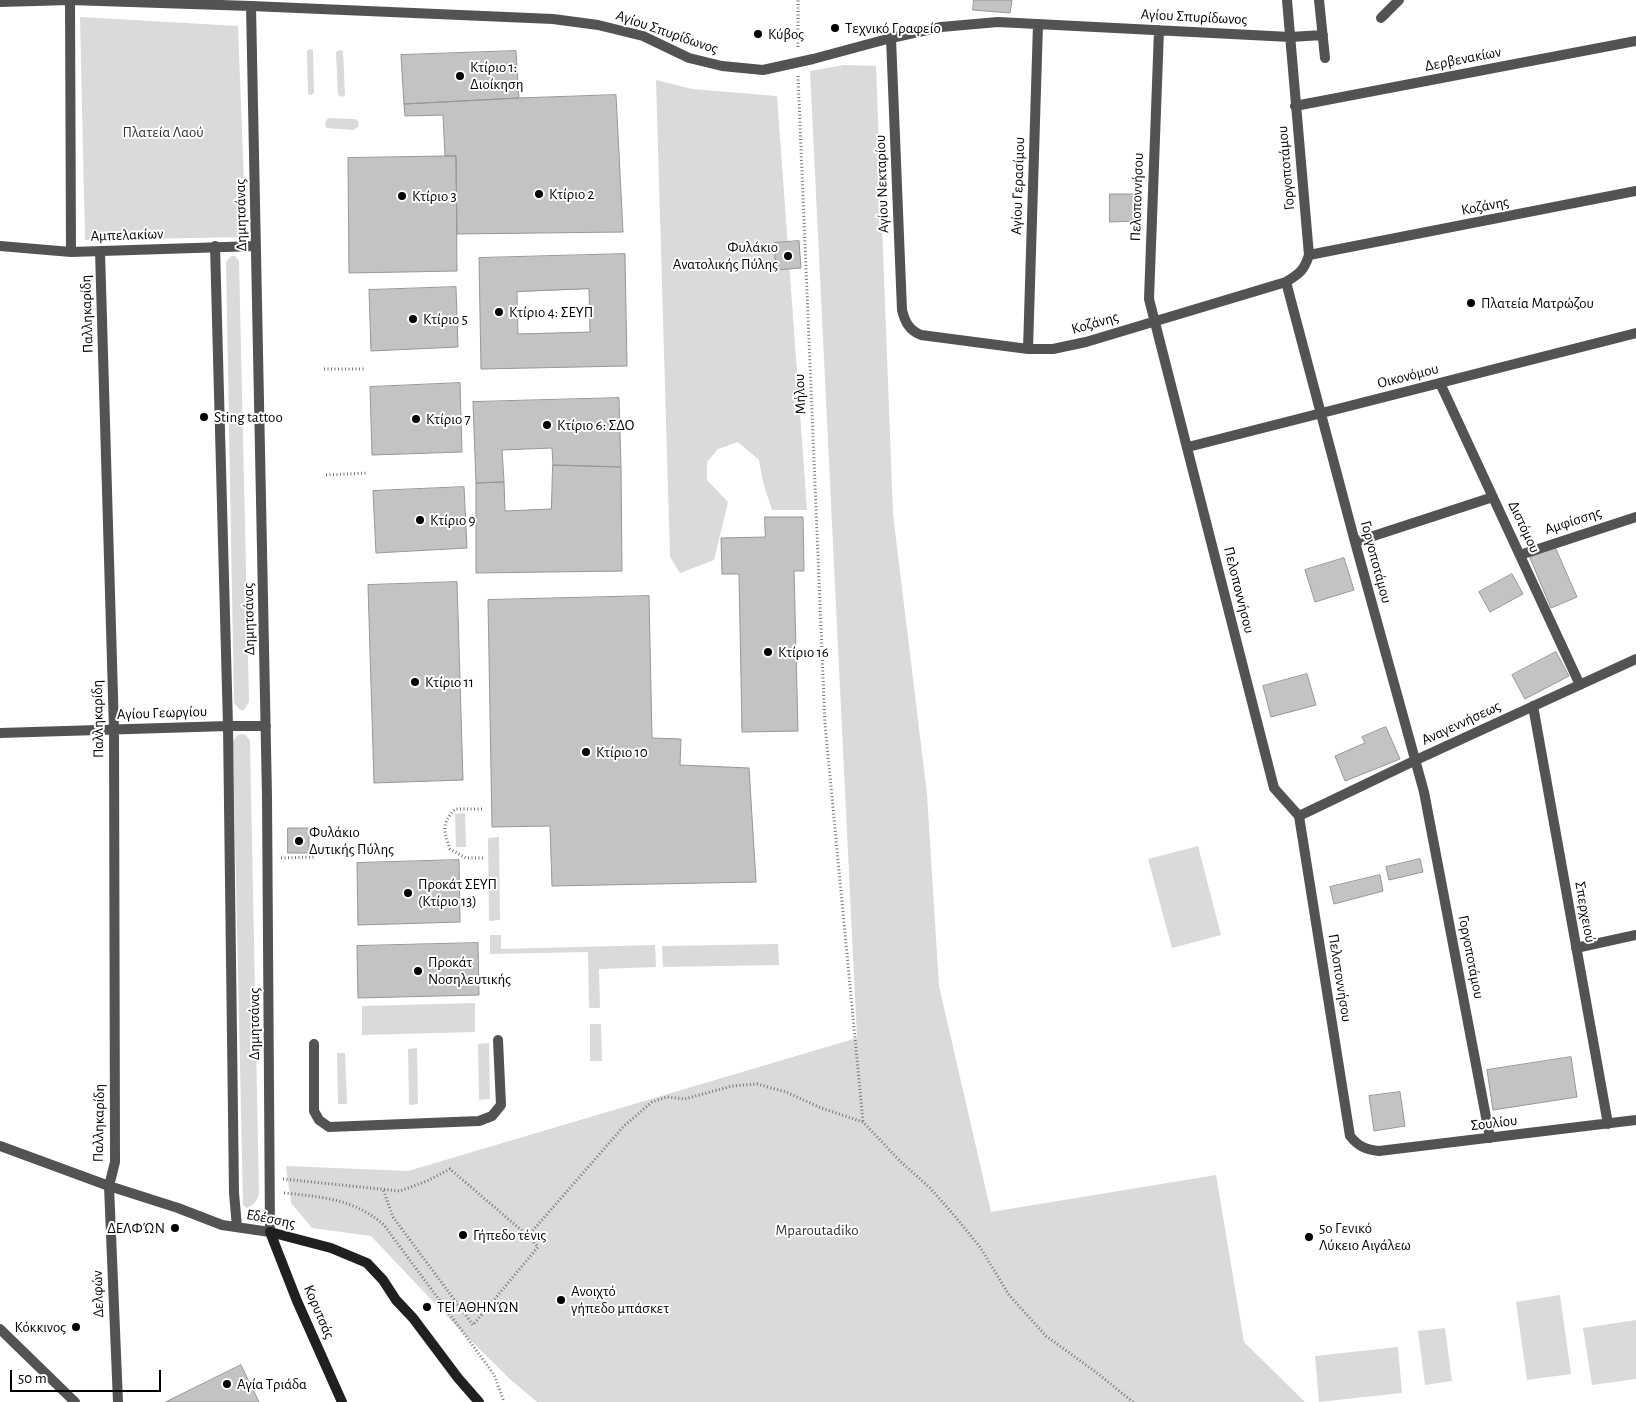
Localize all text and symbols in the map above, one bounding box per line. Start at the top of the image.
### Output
street label: Αγίου Σπυρίδωνος [1140,5,1248,29]
street label: Αγίου Σπυρίδωνος [614,6,720,58]
place label: Τεχνικό Γραφείο [845,19,941,37]
marker: Τεχνικό Γραφείο [829,22,841,34]
place label: Κύβος [768,25,804,43]
marker: Κύβος [752,28,764,40]
street label: Δερβενακίων [1423,43,1503,75]
place label: Κτίριο 1: Διοίκηση [470,58,523,93]
marker: Κτίριο 1: Διοίκηση [454,70,466,82]
park label: Πλατεία Λαού [122,123,204,141]
street label: Γοργοποτάμου [1273,125,1299,211]
street label: Αγίου Νεκταρίου [871,135,893,233]
street label: Αγίου Γερασίμου [1007,137,1029,235]
street label: Πελοποννήσου [1126,152,1148,242]
street label: Δημητσάνας [231,179,251,251]
place label: Κτίριο 2 [549,185,594,203]
place label: Κτίριο 3 [412,187,457,205]
marker: Κτίριο 2 [533,188,545,200]
marker: Κτίριο 3 [396,190,408,202]
street label: Κοζάνης [1460,193,1510,219]
street label: Αμπελακίων [90,225,164,245]
place label: Φυλάκιο Ανατολικής Πύλης [673,238,778,273]
marker: Φυλάκιο Ανατολικής Πύλης [782,250,794,262]
street label: Παλληκαρίδη [77,275,97,353]
place label: Πλατεία Ματρώζου [1481,294,1594,312]
marker: Πλατεία Ματρώζου [1465,297,1477,309]
place label: Κτίριο 4: ΣΕΥΠ [509,303,593,321]
marker: Κτίριο 4: ΣΕΥΠ [493,306,505,318]
street label: Κοζάνης [1069,308,1121,338]
place label: Κτίριο 5 [423,310,468,328]
marker: Κτίριο 5 [407,313,419,325]
street label: Οικονόμου [1375,360,1441,392]
street label: Μήλου [790,373,810,415]
place label: Sting tattoo [214,408,283,426]
place label: Κτίριο 7 [426,410,471,428]
marker: Sting tattoo [198,411,210,423]
marker: Κτίριο 7 [410,413,422,425]
place label: Κτίριο 6: ΣΔΟ [557,416,634,434]
marker: Κτίριο 6: ΣΔΟ [541,419,553,431]
street label: Διστόμου [1504,498,1544,556]
street label: Αμφίσσης [1542,503,1604,539]
place label: Κτίριο 9 [430,511,476,529]
marker: Κτίριο 9 [414,514,426,526]
street label: Γοργοποτάμου [1356,519,1396,605]
street label: Πελοποννήσου [1220,545,1258,635]
street label: Δημητσάνας [239,583,259,655]
place label: Κτίριο 16 [778,643,829,661]
marker: Κτίριο 16 [762,646,774,658]
place label: Κτίριο 11 [425,673,474,691]
marker: Κτίριο 11 [409,676,421,688]
street label: Παλληκαρίδη [88,680,108,758]
street label: Αναγεννήσεως [1419,697,1503,749]
street label: Αγίου Γεωργίου [117,702,207,724]
place label: Κτίριο 10 [596,743,648,761]
marker: Κτίριο 10 [580,746,592,758]
place label: Φυλάκιο Δυτικής Πύλης [309,823,394,858]
marker: Φυλάκιο Δυτικής Πύλης [293,835,305,847]
place label: Προκάτ ΣΕΥΠ (Κτίριο 13) [418,875,497,910]
street label: Σπερχειού [1571,880,1599,944]
marker: Προκάτ ΣΕΥΠ (Κτίριο 13) [402,887,414,899]
street label: Γοργοποτάμου [1454,914,1488,1000]
street label: Πελοποννήσου [1324,933,1356,1023]
place label: Προκάτ Νοσηλευτικής [428,953,511,988]
marker: Προκάτ Νοσηλευτικής [412,965,424,977]
street label: Δημητσάνας [245,988,263,1060]
street label: Παλληκαρίδη [89,1084,109,1162]
street label: Σουλίου [1470,1111,1518,1135]
street label: Εδέσσης [245,1205,297,1233]
place label: ΔΕΛΦΏΝ [107,1219,165,1237]
place label: 5ο Γενικό Λύκειο Αιγάλεω [1319,1219,1411,1254]
park label: Mparoutadiko [775,1221,859,1239]
marker: ΔΕΛΦΏΝ [169,1222,181,1234]
place label: Γήπεδο τένις [473,1226,546,1244]
marker: Γήπεδο τένις [457,1229,469,1241]
marker: 5ο Γενικό Λύκειο Αιγάλεω [1303,1231,1315,1243]
street label: Δελφών [88,1270,108,1318]
street label: Κορυτσάς [300,1282,338,1342]
place label: Ανοιχτό γήπεδο μπάσκετ [571,1282,669,1317]
marker: Ανοιχτό γήπεδο μπάσκετ [555,1294,567,1306]
place label: ΤΕΙ ΑΘΗΝΏΝ [437,1298,519,1316]
marker: ΤΕΙ ΑΘΗΝΏΝ [421,1301,433,1313]
place label: Κόκκινος [15,1318,66,1336]
marker: Κόκκινος [70,1321,82,1333]
scale bar [12,1360,164,1392]
text: 50 m [18,1371,47,1386]
place label: Αγία Τριάδα [237,1375,307,1393]
marker: Αγία Τριάδα [221,1378,233,1390]

